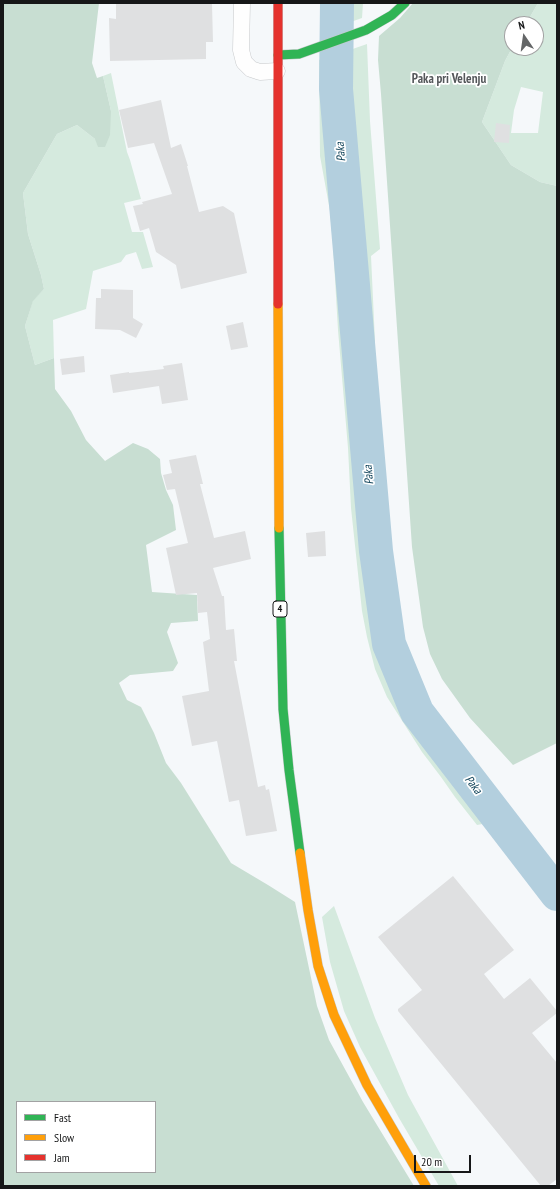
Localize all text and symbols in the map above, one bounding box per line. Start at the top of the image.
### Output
north arrow [504,16,544,56]
text: N [517,18,526,33]
district label: Paka pri Velenju [412,71,486,87]
water label: Paka [333,142,349,162]
water label: Paka [361,465,377,485]
road number: 4 [273,601,287,617]
water label: Paka [461,773,485,797]
legend [16,1101,156,1173]
text: Fast [54,1110,71,1125]
text: Slow [54,1130,74,1145]
scale bar [416,1147,473,1173]
text: Jam [54,1150,70,1165]
text: 20 m [421,1154,442,1169]

